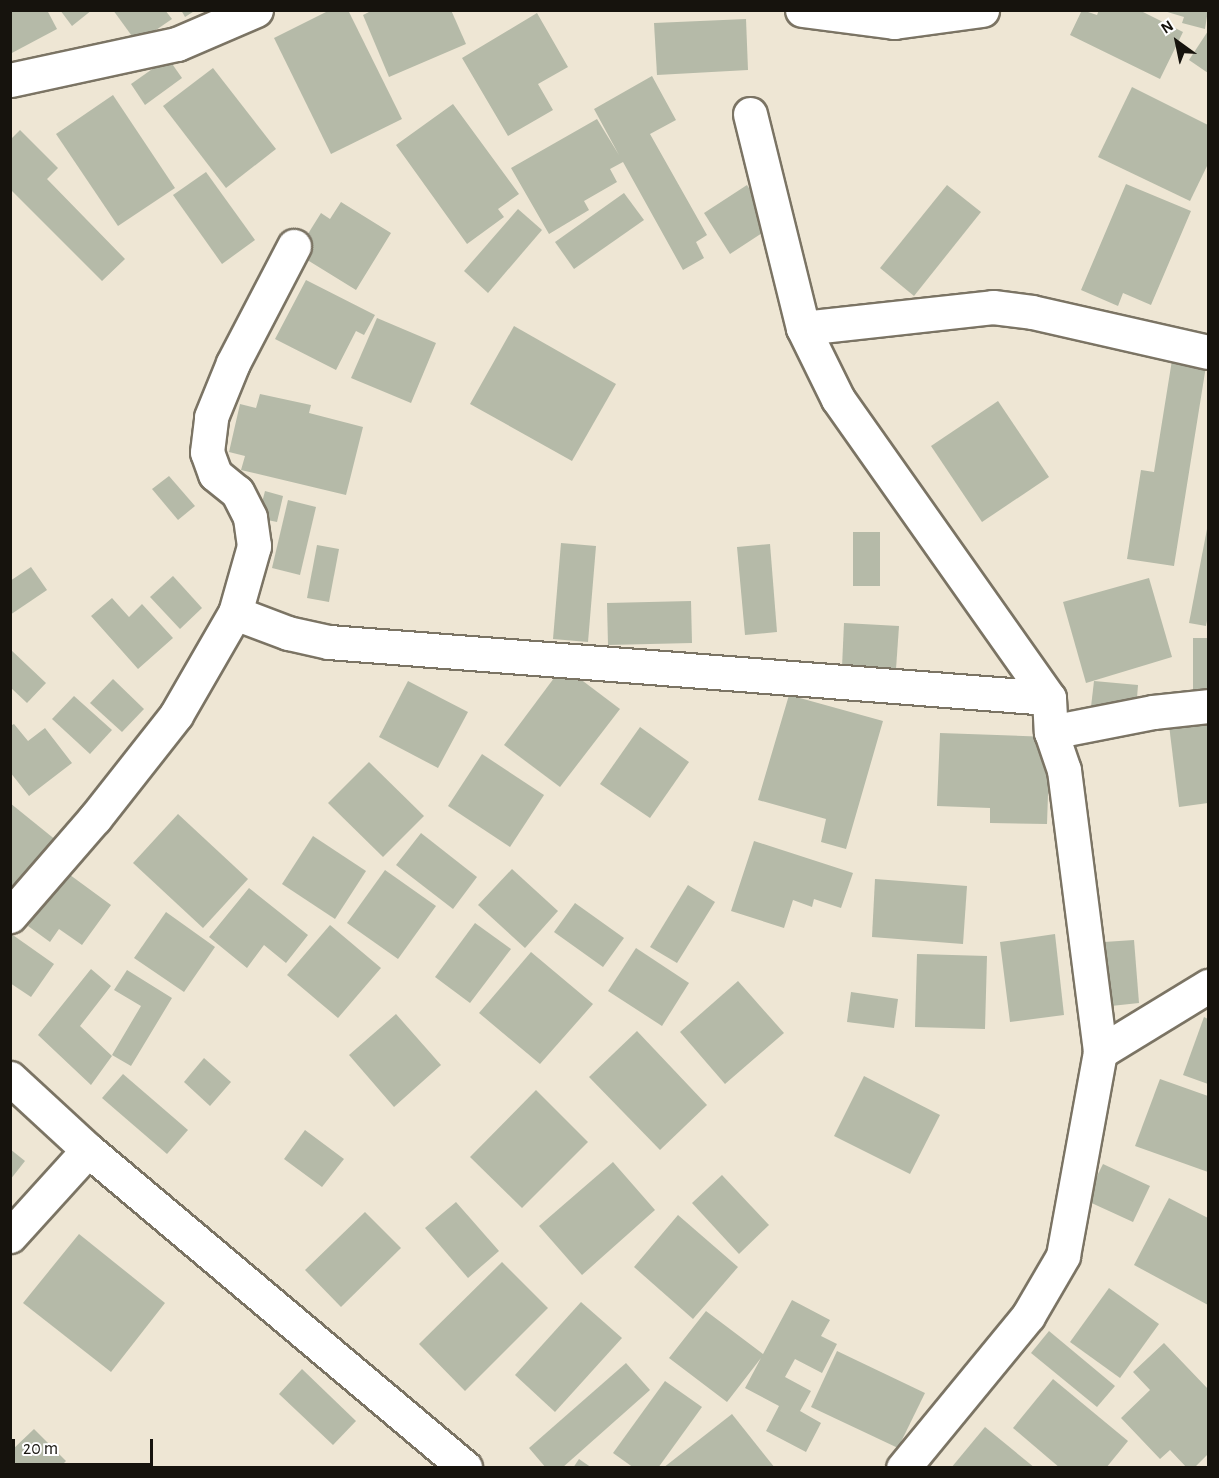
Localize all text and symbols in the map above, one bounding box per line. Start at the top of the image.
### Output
north arrow [1147,12,1207,72]
text: N [1158,17,1176,37]
scale bar [15,1427,156,1465]
text: 20 m [23,1440,58,1458]

